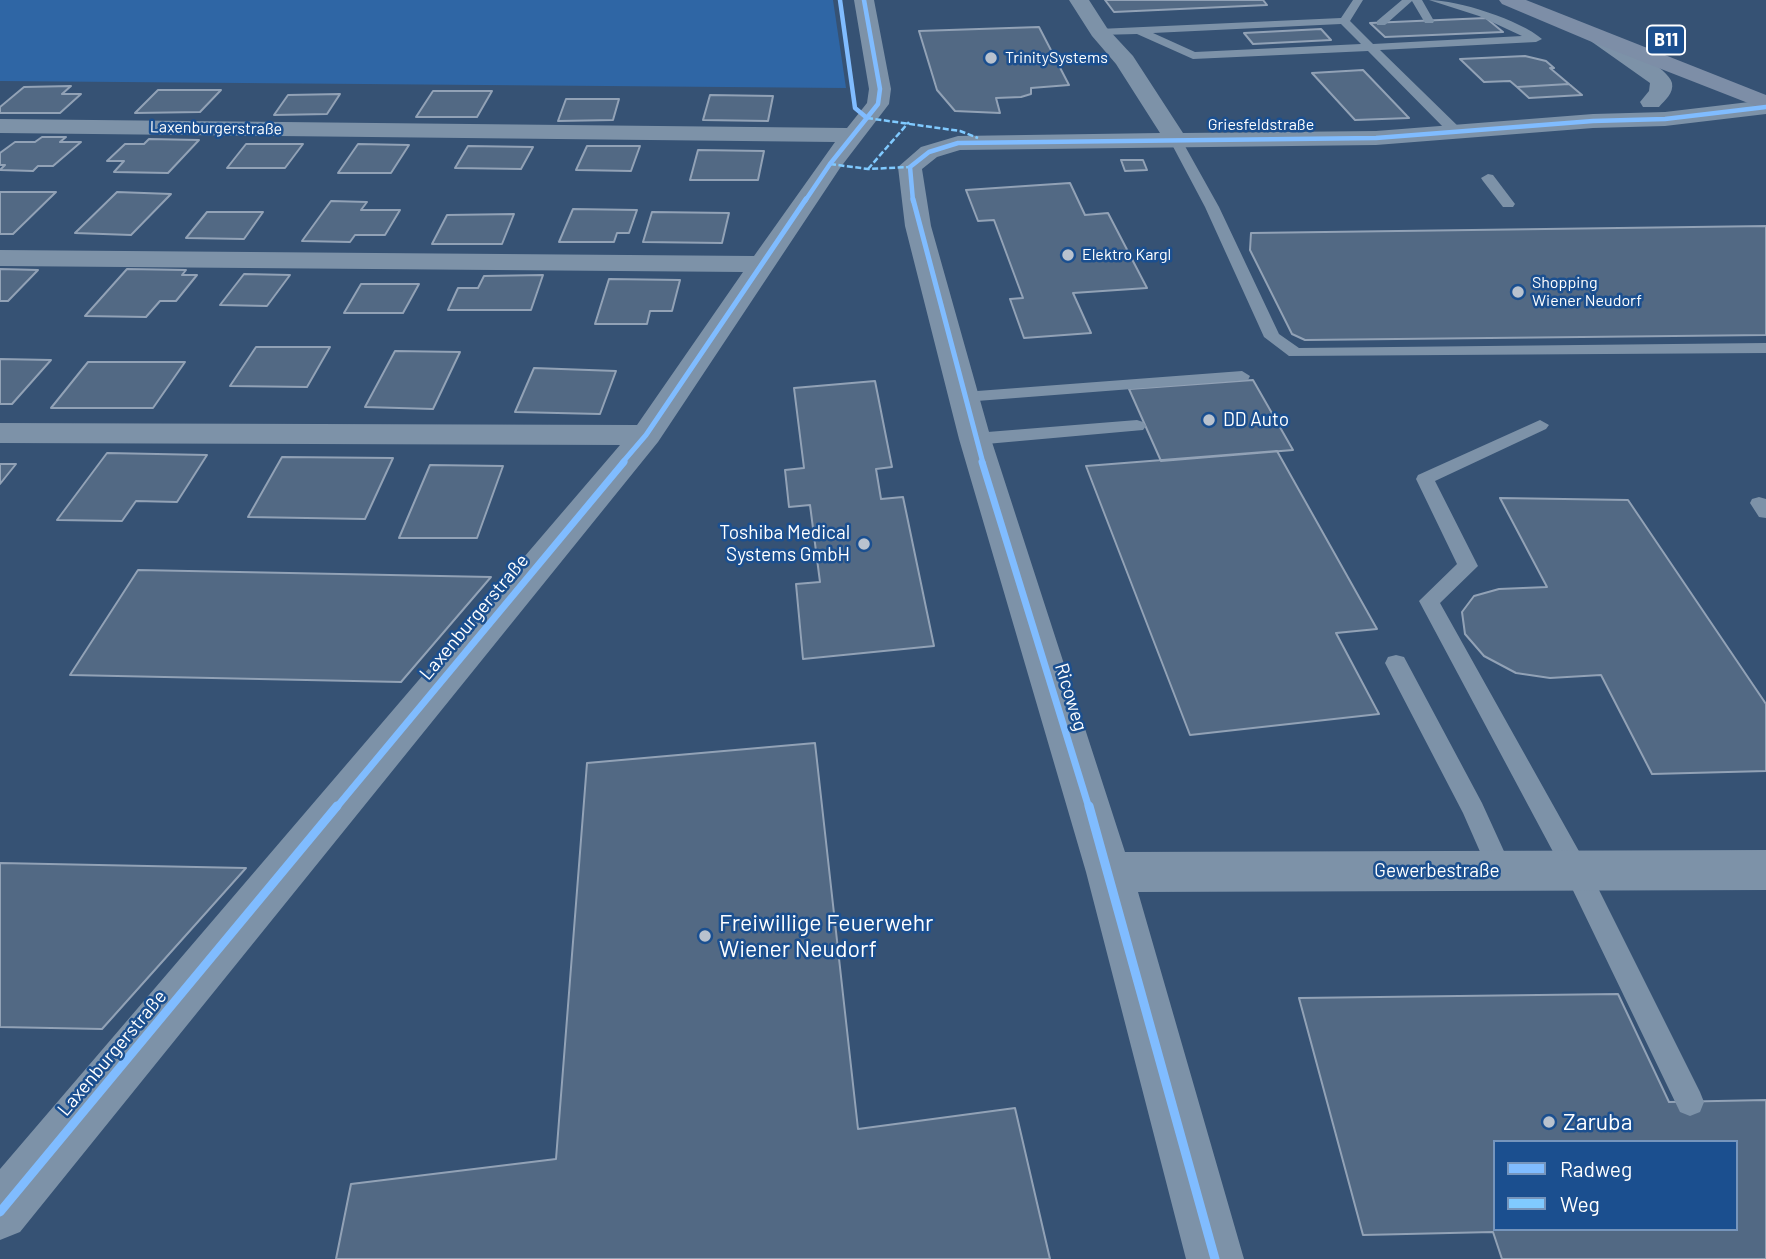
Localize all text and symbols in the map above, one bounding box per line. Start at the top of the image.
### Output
road number: B11 [1647,26,1685,55]
place label: TrinitySystems [1005,48,1108,68]
marker: TrinitySystems [983,50,999,66]
street label: Griesfeldstraße [1208,115,1314,135]
street label: Laxenburgerstraße [150,117,282,139]
place label: Elektro Kargl [1082,245,1171,265]
marker: Elektro Kargl [1060,247,1076,263]
place label: Shopping Wiener Neudorf [1532,273,1642,311]
marker: Shopping Wiener Neudorf [1510,284,1526,300]
place label: DD Auto [1223,409,1289,431]
marker: DD Auto [1201,412,1217,428]
place label: Toshiba Medical Systems GmbH [719,522,850,566]
marker: Toshiba Medical Systems GmbH [856,536,872,552]
street label: Laxenburgerstraße [415,549,533,685]
street label: Ricoweg [1050,660,1092,734]
street label: Gewerbestraße [1374,860,1500,882]
place label: Freiwillige Feuerwehr Wiener Neudorf [719,909,933,963]
marker: Freiwillige Feuerwehr Wiener Neudorf [697,928,713,944]
street label: Laxenburgerstraße [53,985,171,1121]
place label: Zaruba [1563,1108,1632,1136]
marker: Zaruba [1541,1114,1557,1130]
legend [1493,1140,1738,1231]
text: Radweg [1560,1156,1632,1181]
text: Weg [1560,1191,1600,1216]

